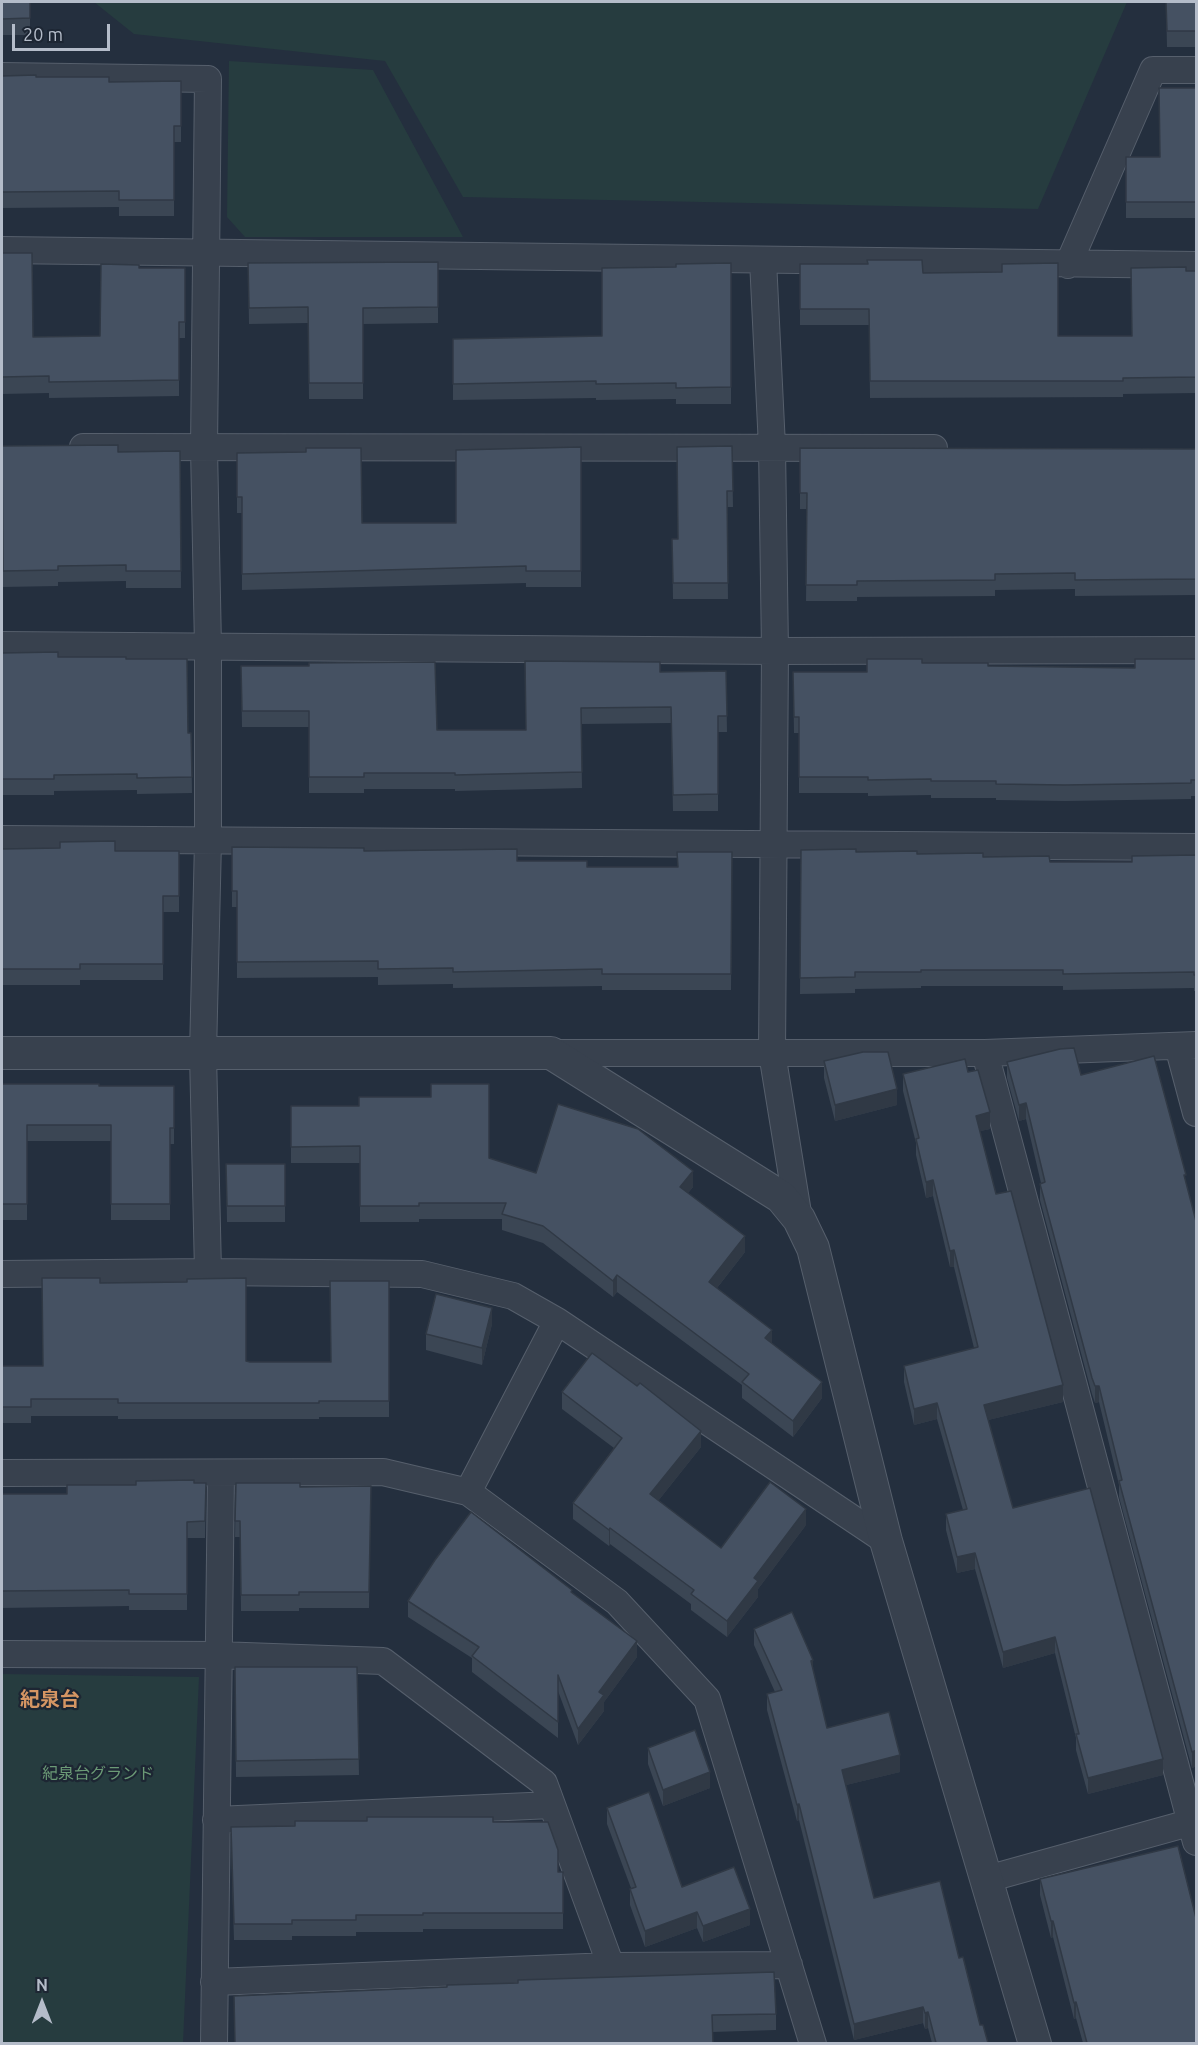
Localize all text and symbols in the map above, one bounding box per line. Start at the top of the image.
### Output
scale bar [15,12,112,50]
text: 20 m [23,24,63,44]
district label: 紀泉台 [20,1687,80,1711]
park label: 紀泉台グランド [42,1764,154,1784]
north arrow [12,1973,72,2033]
text: N [36,1976,48,1994]

